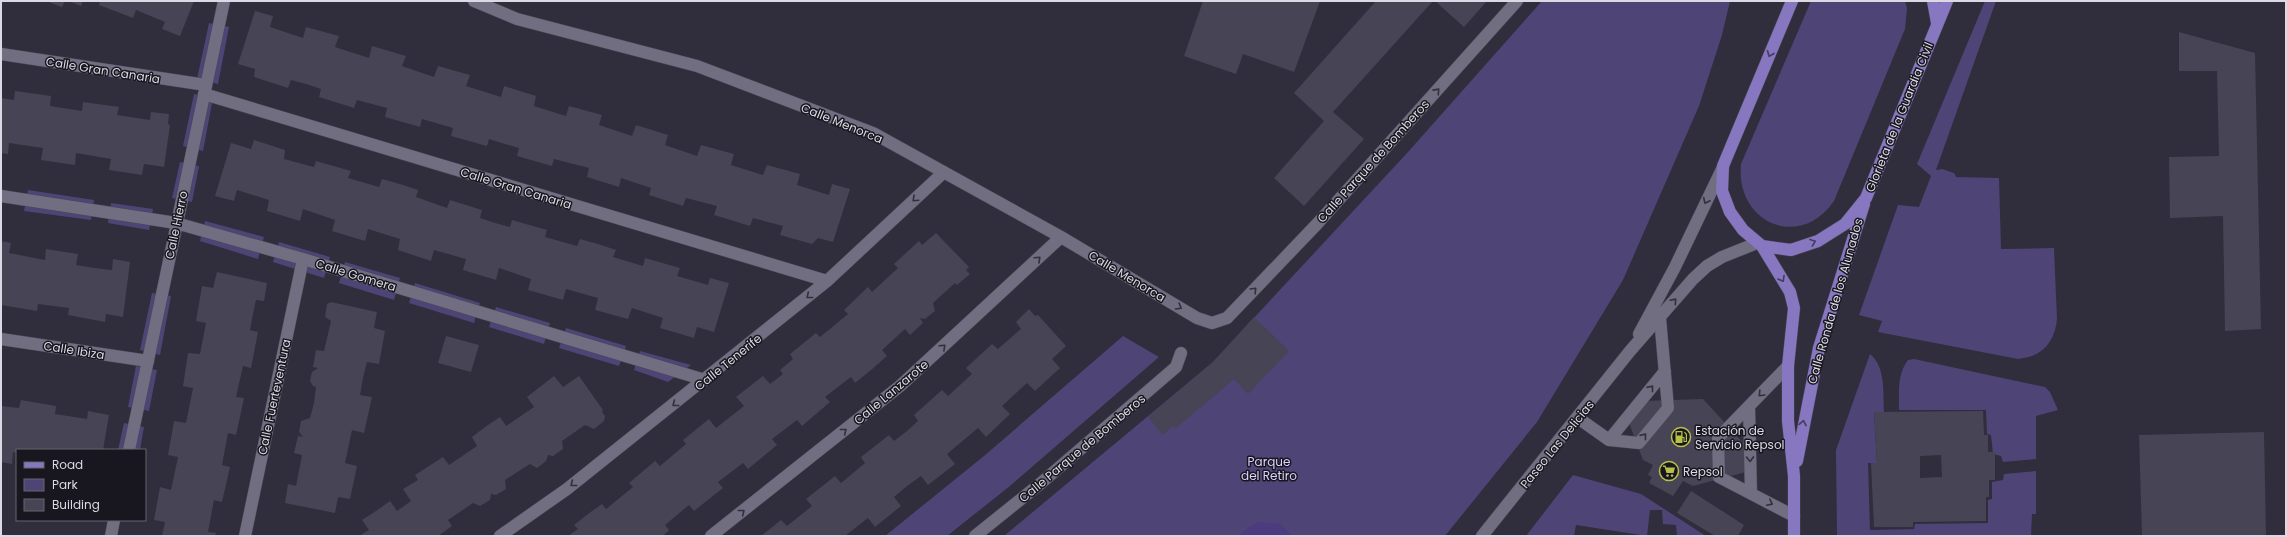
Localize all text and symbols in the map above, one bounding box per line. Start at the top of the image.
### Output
street label: Glorieta de la Guardia Civil [1861,39,1937,195]
one-way arrow [1767,50,1775,58]
street label: Calle Gran Canaria [45,53,161,87]
one-way arrow [1432,88,1439,96]
street label: Calle Parque de Bomberos [1313,96,1433,226]
street label: Calle Menorca [799,99,885,147]
street label: Calle Gran Canaria [458,163,574,213]
street label: Calle Hierro [160,189,192,261]
one-way arrow [912,194,920,202]
one-way arrow [1703,197,1711,204]
street label: Calle Ronda de los Alunados [1803,216,1867,386]
one-way arrow [1810,238,1817,247]
street label: Calle Menorca [1085,246,1169,306]
street label: Calle Gomera [314,255,398,295]
one-way arrow [1033,256,1041,264]
one-way arrow [1778,275,1785,282]
one-way arrow [1249,287,1256,295]
one-way arrow [806,291,813,298]
one-way arrow [1670,298,1677,306]
one-way arrow [1175,303,1182,310]
street label: Calle Tenerife [691,330,765,394]
street label: Calle Ibiza [42,337,106,363]
street label: Calle Fuerteventura [253,338,295,456]
one-way arrow [938,344,946,352]
street label: Calle Lanzarote [850,356,932,428]
one-way arrow [1646,386,1653,393]
one-way arrow [1758,389,1766,397]
street label: Calle Parque de Bomberos [1015,390,1149,506]
street label: Paseo Las Delicias [1516,396,1598,492]
one-way arrow [673,399,680,406]
one-way arrow [1798,420,1807,427]
place label: Estación de Servicio Repsol [1695,422,1785,453]
fuel station icon: Estación de Servicio Repsol [1670,426,1692,448]
one-way arrow [839,429,846,436]
one-way arrow [1640,434,1647,441]
legend [16,449,146,521]
park label: Parque del Retiro [1241,453,1297,484]
text: Road [52,456,83,473]
one-way arrow [1746,456,1755,462]
supermarket icon: Repsol [1658,460,1680,482]
place label: Repsol [1683,463,1723,480]
text: Park [52,476,79,493]
one-way arrow [570,480,577,487]
text: Building [52,496,100,513]
one-way arrow [1766,499,1773,506]
one-way arrow [737,509,744,516]

